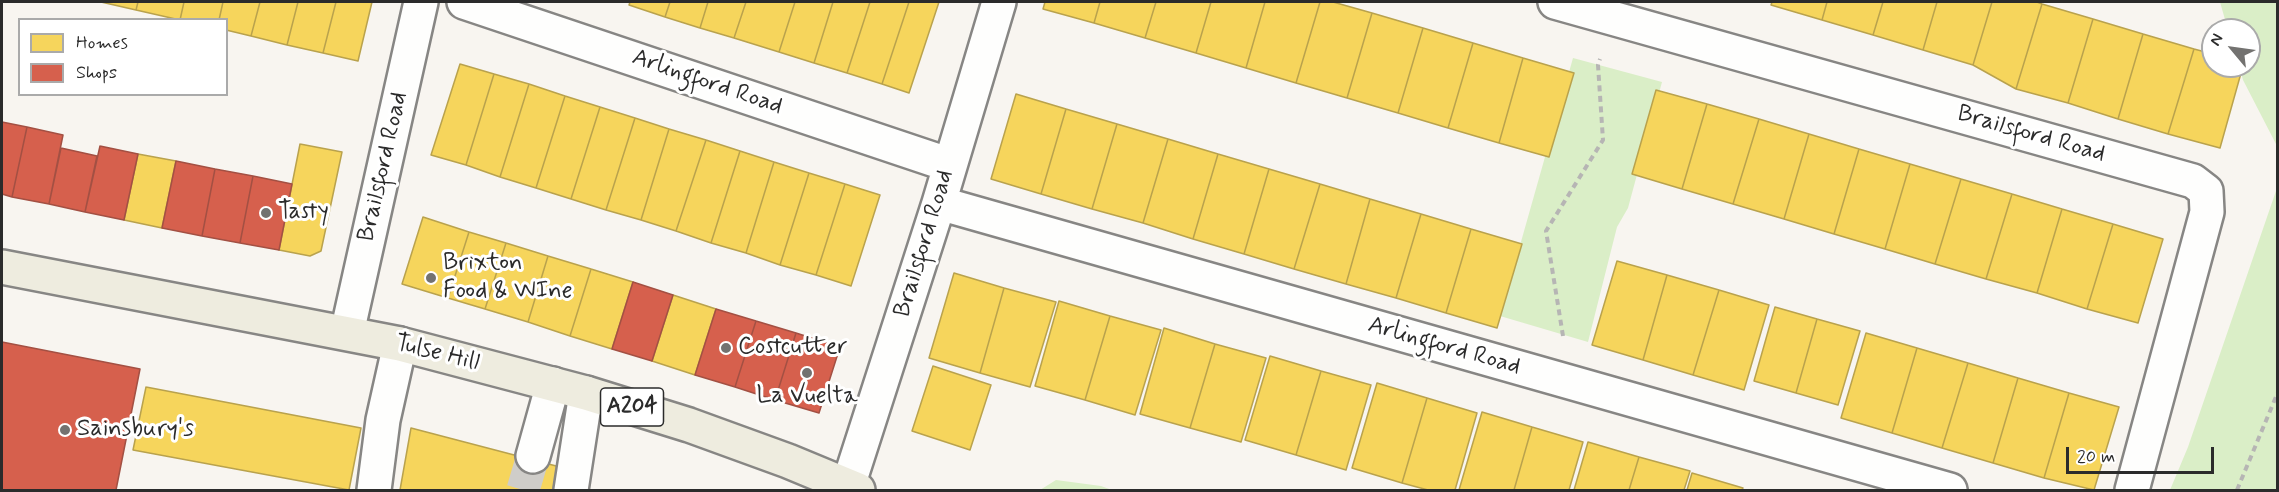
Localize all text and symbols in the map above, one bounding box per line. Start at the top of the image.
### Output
legend [18,18,228,96]
north arrow [2201,18,2261,78]
text: N [2205,30,2228,50]
text: Homes [76,31,128,55]
street label: Arlingford Road [628,44,786,122]
text: Shops [76,61,117,85]
street label: Brailsford Road [353,89,415,245]
street label: Brailsford Road [1954,100,2108,170]
street label: Brailsford Road [889,167,961,321]
place label: Tasty [278,199,329,227]
marker: Tasty [259,206,273,220]
place label: Brixton Food & WIne [443,250,573,306]
marker: Brixton Food & WIne [424,271,438,285]
street label: Arlingford Road [1364,311,1524,383]
street label: Tulse Hill [392,330,482,378]
place label: Costcutter [738,334,848,362]
marker: Costcutter [719,341,733,355]
marker: La Vuelta [800,366,814,380]
place label: La Vuelta [756,383,858,411]
road number: A204 [600,388,664,426]
place label: Sainsbury's [77,416,194,444]
marker: Sainsbury's [58,423,72,437]
scale bar [2069,435,2218,473]
text: 20 m [2077,445,2115,469]

